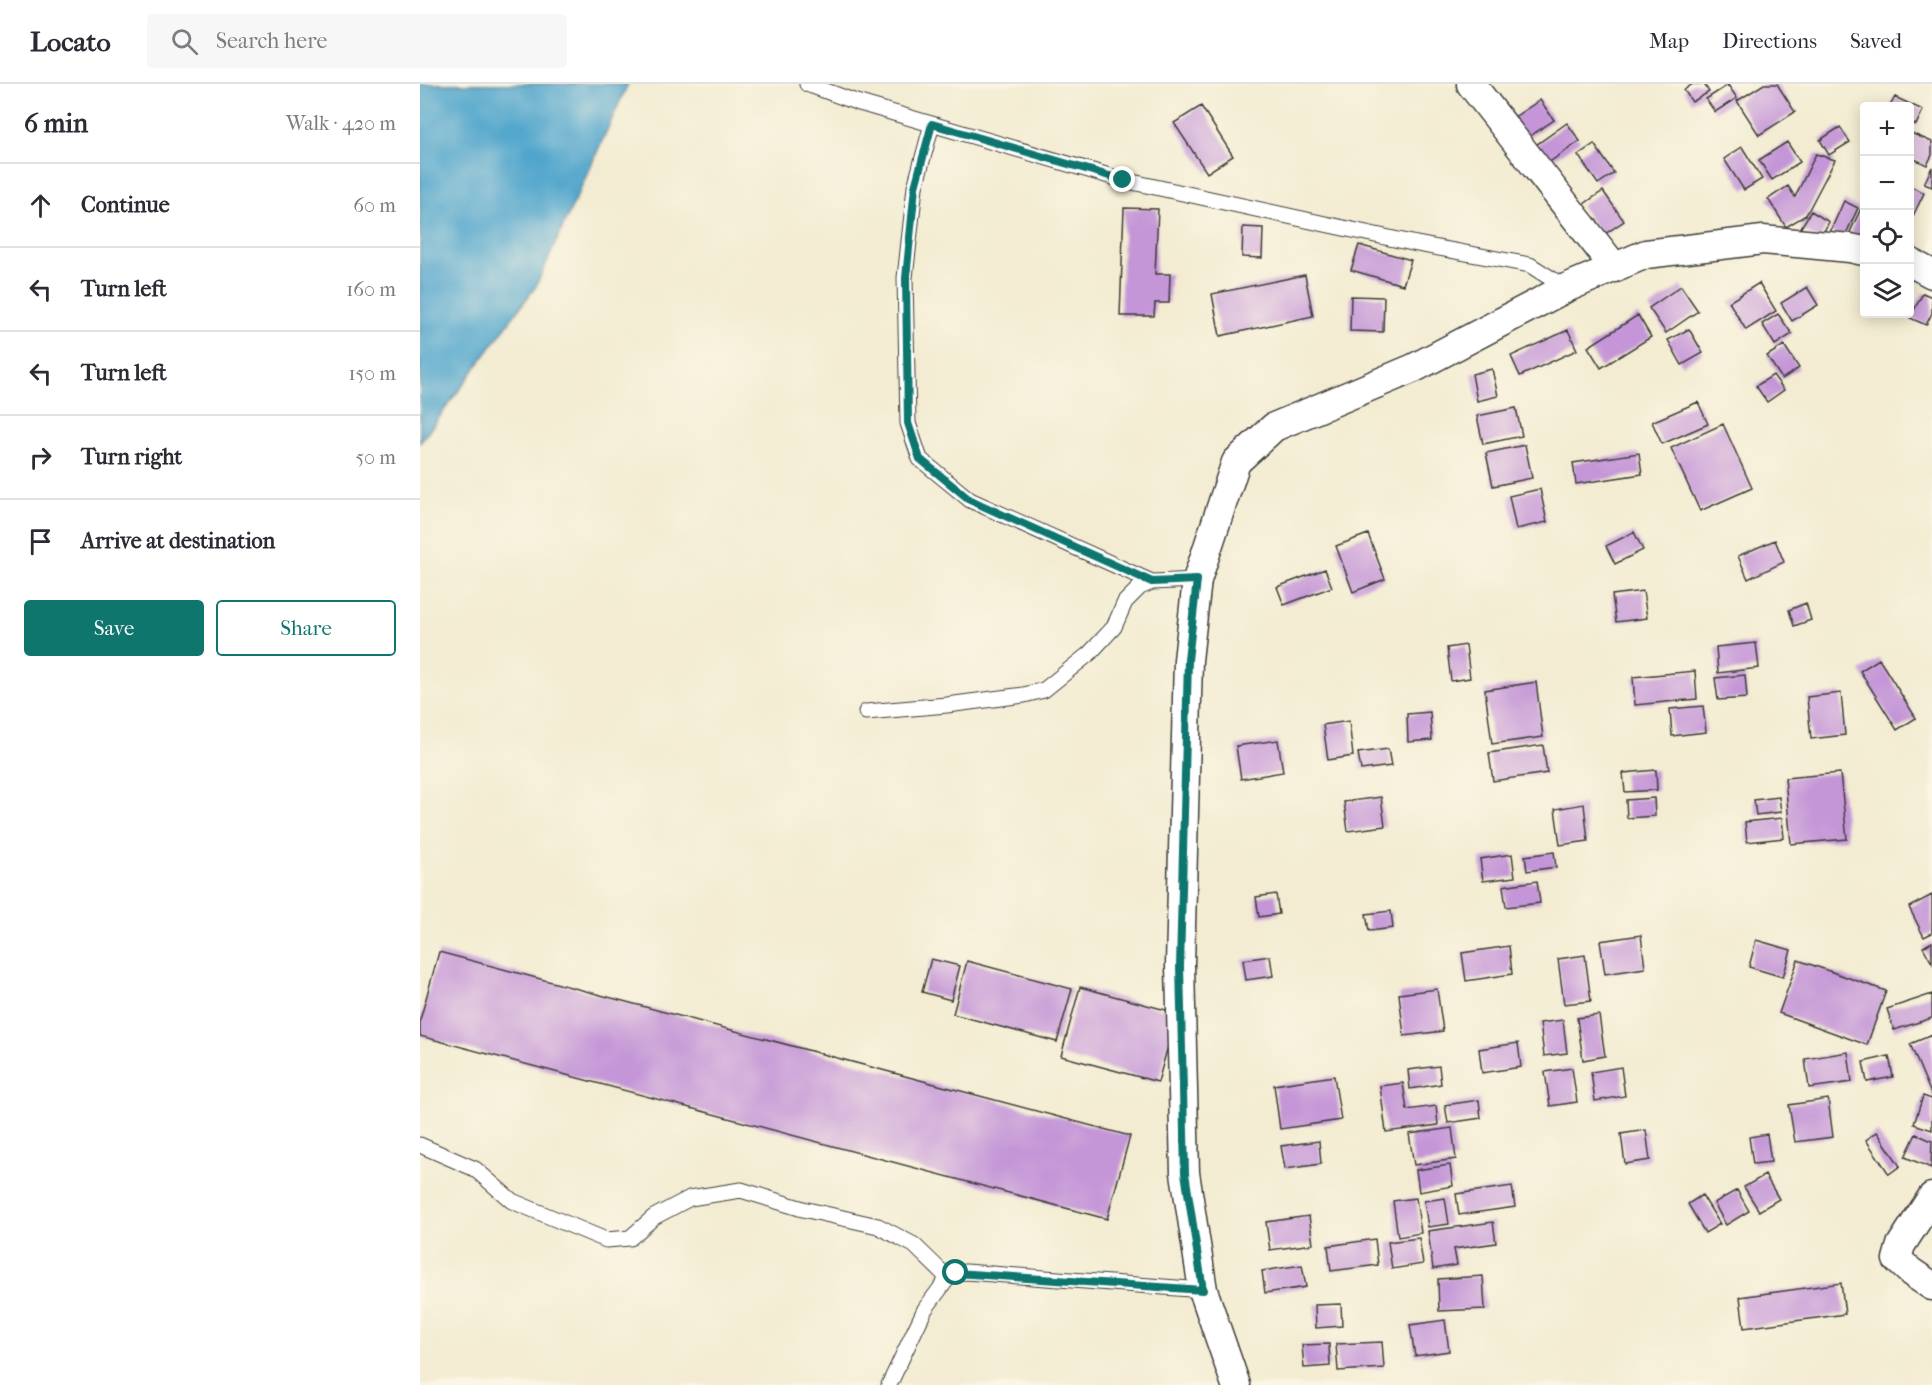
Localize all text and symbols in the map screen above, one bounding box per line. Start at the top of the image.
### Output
search box [147,14,567,68]
text: Locato [30,25,111,58]
icon: search [168,25,201,58]
text: Search here [216,28,327,54]
text: Map [1649,29,1689,53]
text: Directions [1722,29,1817,53]
text: Saved [1850,29,1902,53]
map controls [1860,102,1914,318]
button: + [1860,102,1914,156]
text: 6 min [24,108,88,139]
text: Walk · 420 m [286,112,396,135]
button: − [1860,156,1914,210]
route end [1109,166,1135,192]
icon: ahead [24,189,57,222]
text: Continue [81,192,170,218]
text: 60 m [353,194,396,217]
button: locate [1860,210,1914,264]
button: layers [1860,264,1914,318]
icon: left [24,273,57,306]
text: Turn left [81,276,167,302]
text: 160 m [346,278,396,301]
icon: left [24,357,57,390]
text: Turn left [81,360,167,386]
text: 150 m [348,362,396,385]
icon: right [24,441,57,474]
text: Turn right [81,444,182,470]
text: 50 m [355,446,396,469]
icon: arrive [24,525,57,558]
text: Arrive at destination [81,528,275,554]
button: Save [24,600,204,656]
button: Share [216,600,396,656]
route start [942,1259,968,1285]

